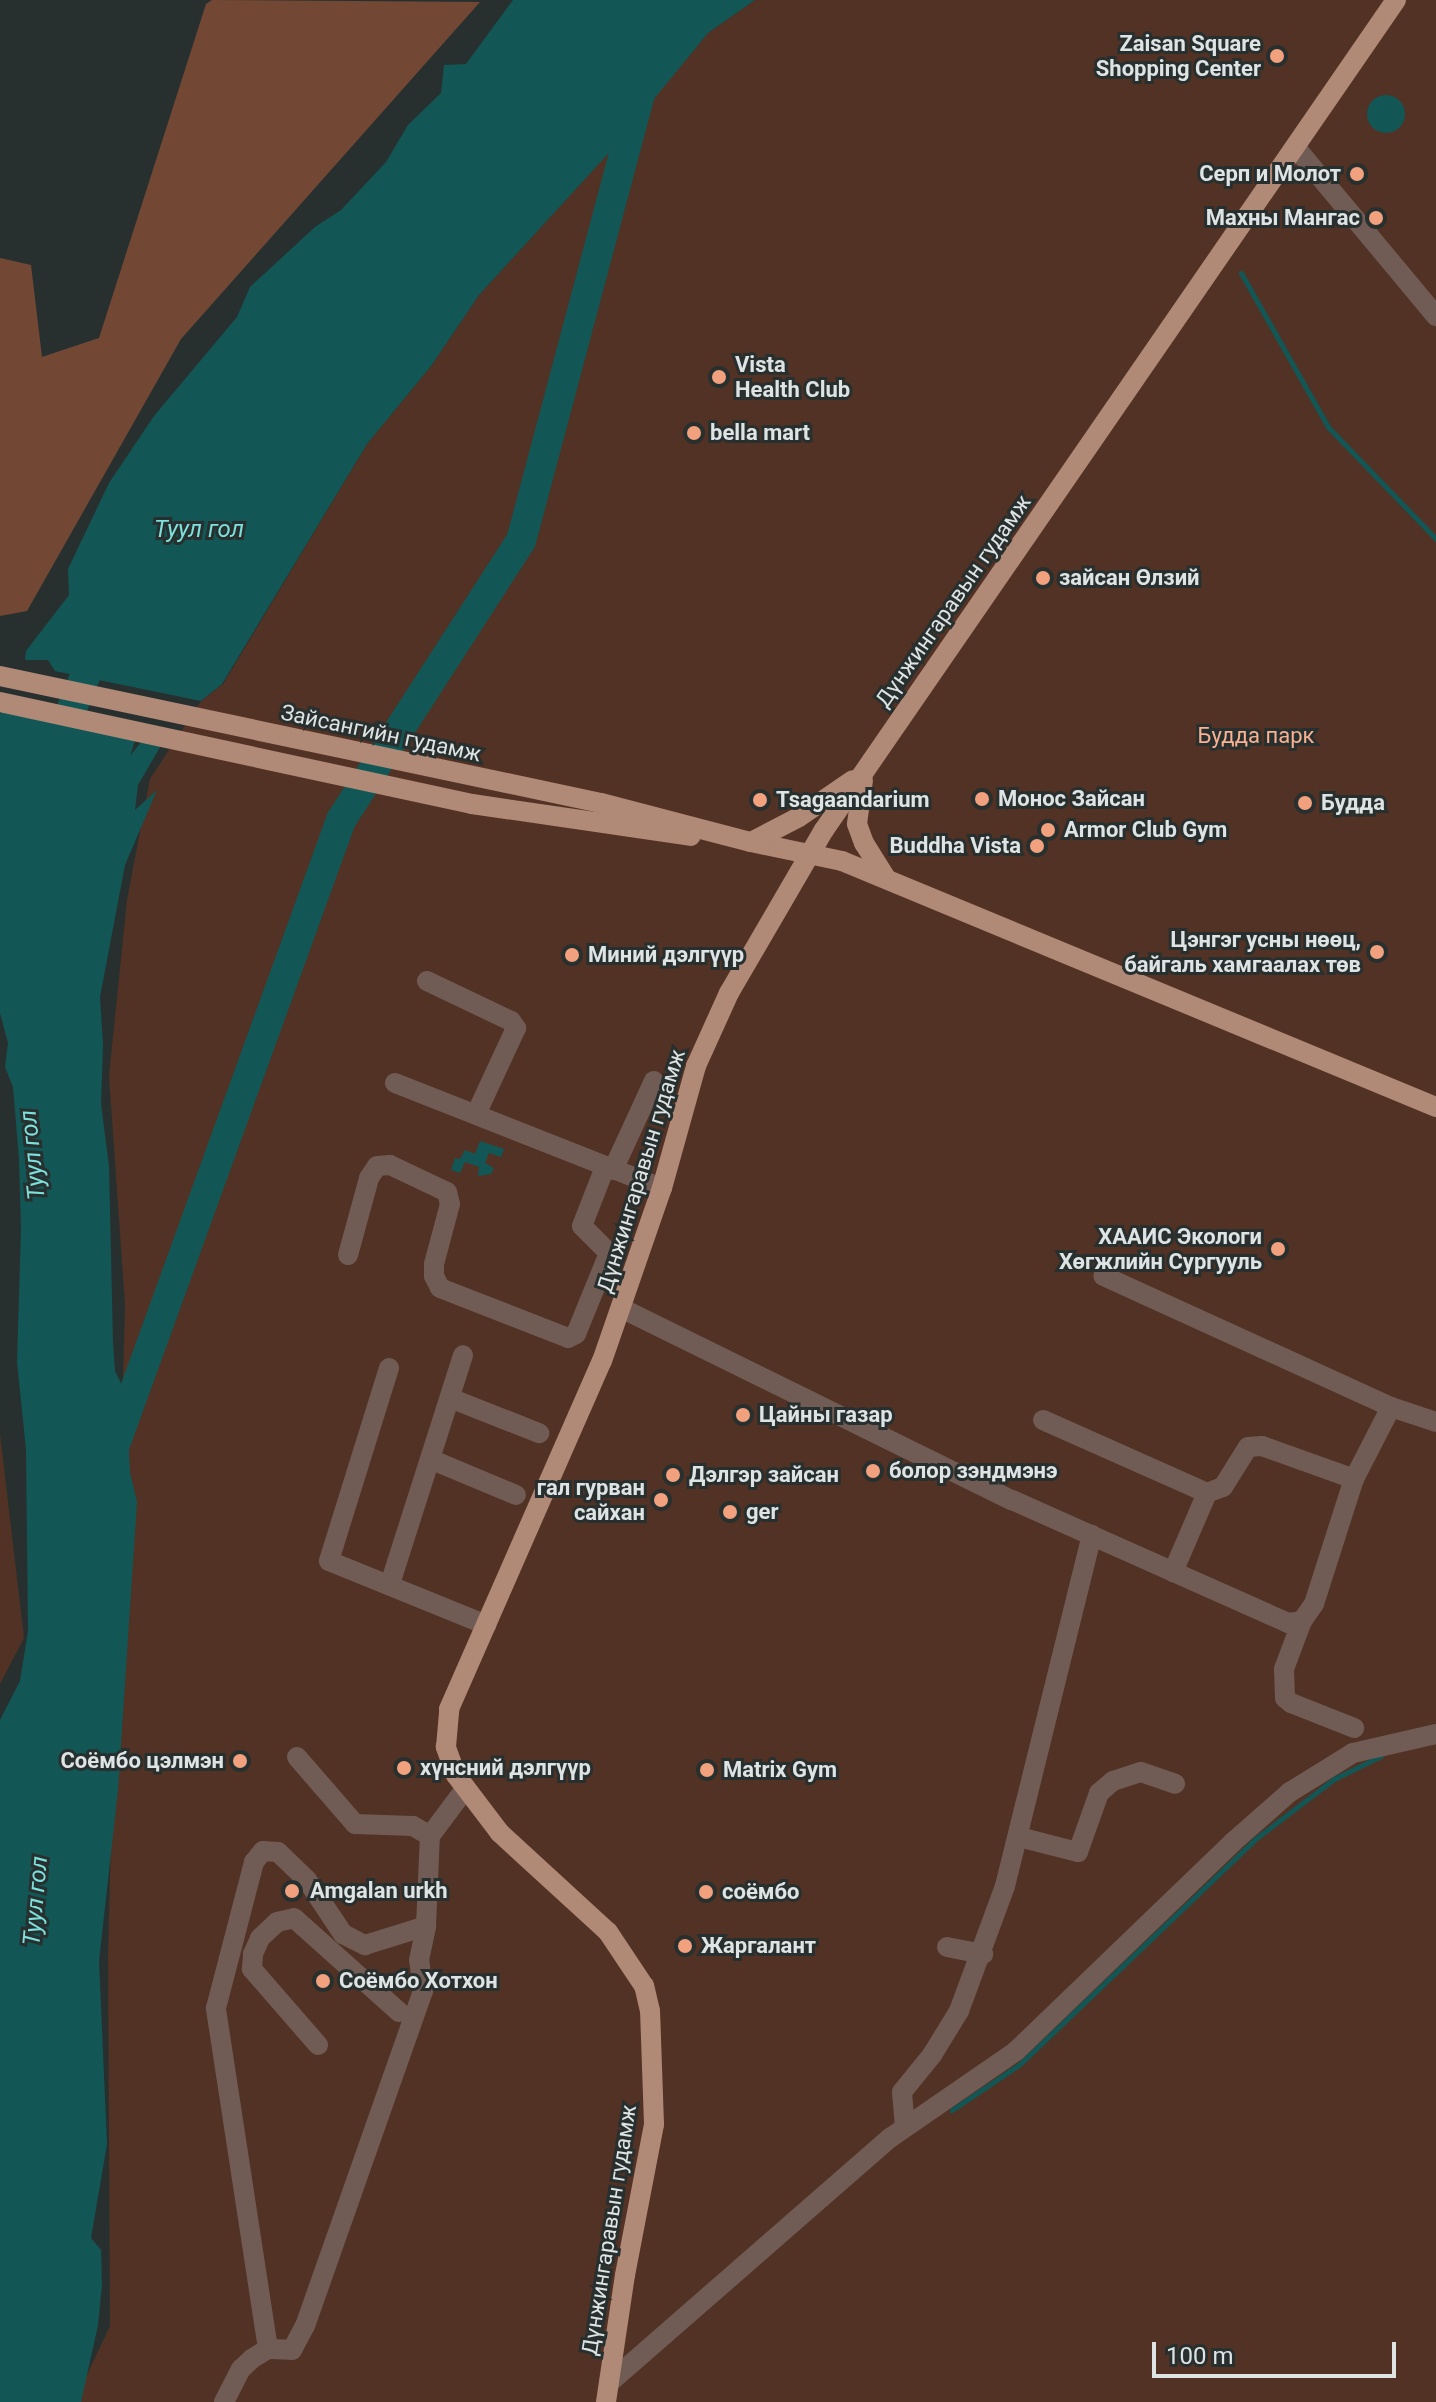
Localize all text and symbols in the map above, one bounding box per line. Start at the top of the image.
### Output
place label: Zaisan Square Shopping Center [1096,30,1261,82]
marker: Zaisan Square Shopping Center [1268,47,1286,65]
place label: Серп и Молот [1199,161,1341,187]
marker: Серп и Молот [1348,165,1366,183]
place label: Махны Мангас [1206,205,1360,231]
marker: Махны Мангас [1367,209,1385,227]
place label: Vista Health Club [735,351,850,402]
marker: Vista Health Club [710,368,728,386]
place label: bella mart [710,420,810,446]
marker: bella mart [685,424,703,442]
street label: Дүнжингаравын гудамж [870,490,1036,712]
water label: Туул гол [154,516,244,544]
place label: зайсан Өлзий [1059,565,1200,591]
marker: зайсан Өлзий [1034,569,1052,587]
street label: Зайсангийн гудамж [278,699,484,767]
park label: Будда парк [1198,723,1314,749]
place label: Монос Зайсан [998,786,1145,812]
place label: Tsagaandarium [776,787,930,813]
marker: Монос Зайсан [973,790,991,808]
place label: Будда [1321,790,1385,816]
marker: Tsagaandarium [751,791,769,809]
marker: Будда [1296,794,1314,812]
place label: Armor Club Gym [1064,817,1227,843]
marker: Armor Club Gym [1039,821,1057,839]
place label: Buddha Vista [890,833,1021,859]
marker: Buddha Vista [1028,837,1046,855]
place label: Цэнгэг усны нөөц, байгаль хамгаалах төв [1124,926,1361,978]
place label: Миний дэлгүүр [588,942,744,968]
marker: Цэнгэг усны нөөц, байгаль хамгаалах төв [1368,943,1386,961]
marker: Миний дэлгүүр [563,946,581,964]
street label: Дүнжингаравын гудамж [591,1046,691,1296]
water label: Туул гол [14,1109,52,1201]
place label: ХААИС Экологи Хөгжлийн Сургууль [1059,1223,1262,1274]
marker: ХААИС Экологи Хөгжлийн Сургууль [1269,1240,1287,1258]
place label: Цайны газар [759,1402,893,1428]
marker: Цайны газар [734,1406,752,1424]
place label: болор зэндмэнэ [889,1458,1057,1484]
place label: Дэлгэр зайсан [689,1462,839,1488]
marker: болор зэндмэнэ [864,1462,882,1480]
marker: Дэлгэр зайсан [664,1466,682,1484]
place label: гал гурван сайхан [537,1474,645,1526]
marker: гал гурван сайхан [652,1491,670,1509]
place label: ger [746,1499,779,1525]
marker: ger [721,1503,739,1521]
place label: Соёмбо цэлмэн [60,1748,224,1774]
marker: Соёмбо цэлмэн [231,1752,249,1770]
place label: хүнсний дэлгүүр [420,1755,591,1781]
place label: Matrix Gym [723,1757,837,1783]
marker: хүнсний дэлгүүр [395,1759,413,1777]
marker: Matrix Gym [698,1761,716,1779]
water label: Туул гол [18,1855,54,1947]
place label: Amgalan urkh [310,1878,448,1904]
place label: соёмбо [722,1879,799,1905]
marker: Amgalan urkh [281,1880,303,1902]
marker: соёмбо [697,1883,715,1901]
place label: Жаргалант [701,1933,816,1959]
marker: Жаргалант [676,1937,694,1955]
place label: Соёмбо Хотхон [339,1968,498,1994]
marker: Соёмбо Хотхон [314,1972,332,1990]
street label: Дүнжингаравын гудамж [576,2103,642,2357]
scale bar [1156,2326,1400,2376]
text: 100 m [1166,2342,1233,2370]

